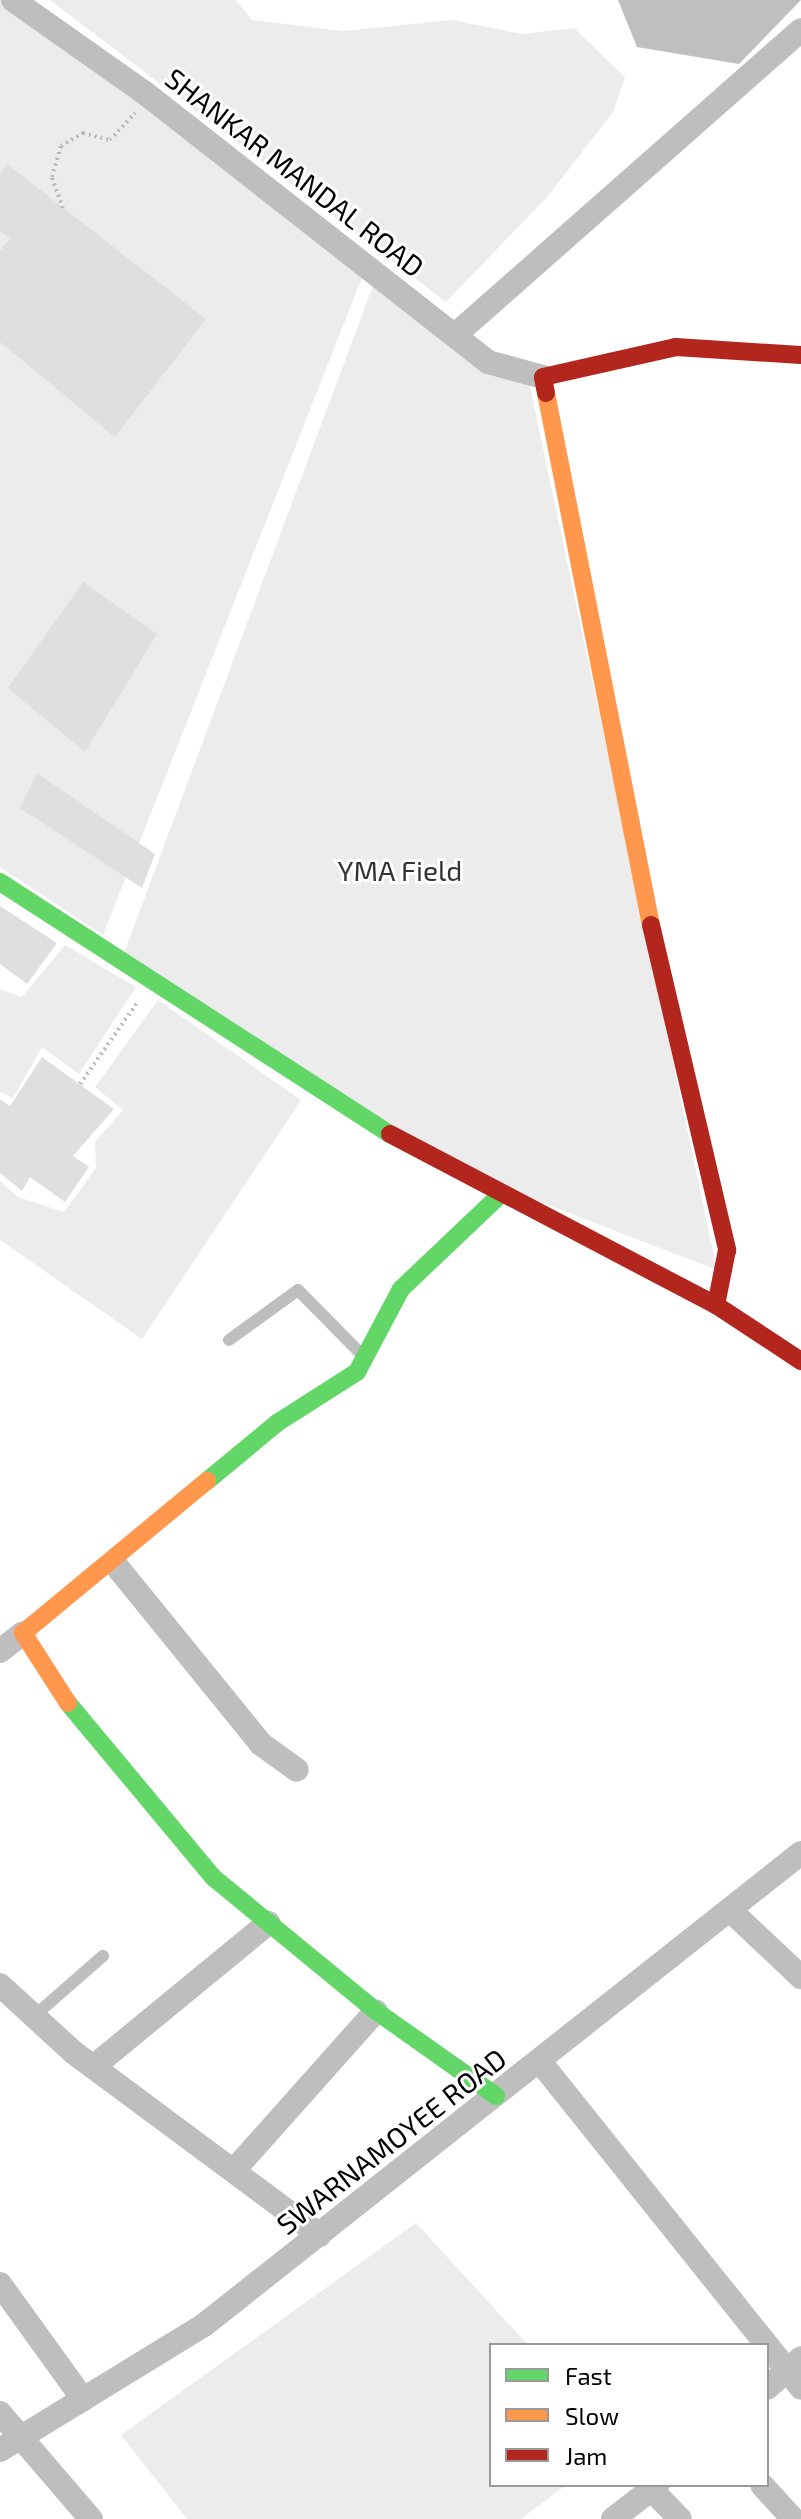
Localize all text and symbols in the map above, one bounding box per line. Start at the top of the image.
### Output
street label: SHANKAR MANDAL ROAD [159,60,431,284]
park label: YMA Field [337,853,463,887]
street label: SWARNAMOYEE ROAD [270,2041,512,2241]
legend [489,2343,769,2487]
text: Fast [565,2361,612,2390]
text: Slow [565,2401,619,2430]
text: Jam [565,2441,607,2470]

